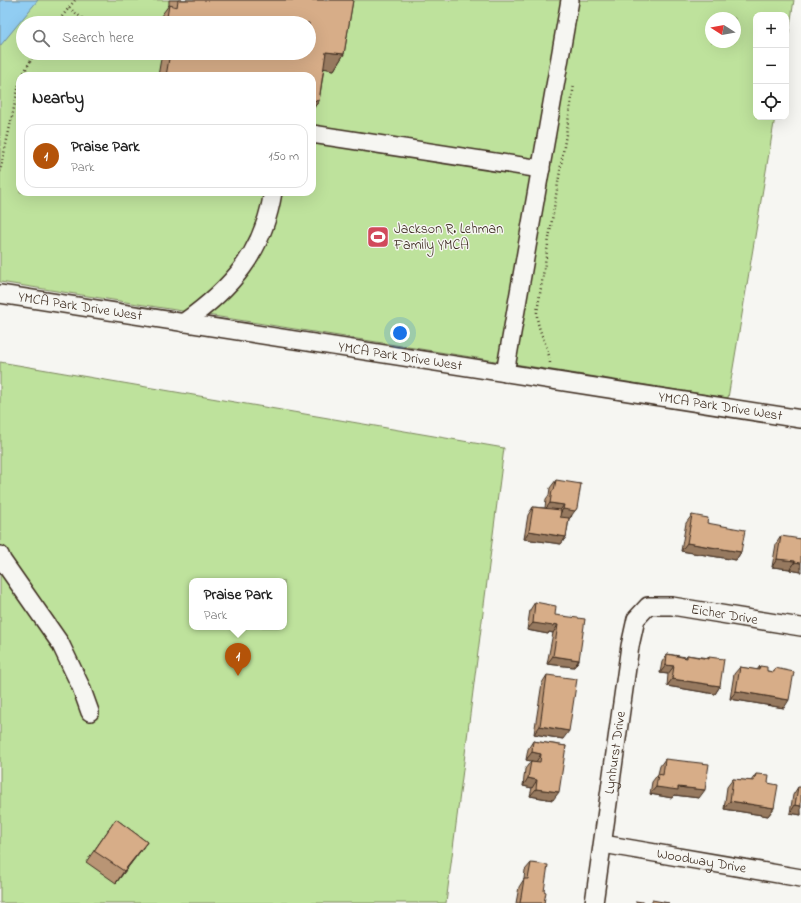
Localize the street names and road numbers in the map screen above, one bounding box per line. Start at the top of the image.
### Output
street label: YMCA Park Drive West [16,286,144,327]
street label: YMCA Park Drive West [337,336,464,377]
street label: YMCA Park Drive West [657,386,784,426]
street label: Eicher Drive [690,599,760,630]
street label: Lynhurst Drive [599,709,631,795]
street label: Woodway Drive [655,843,749,879]

